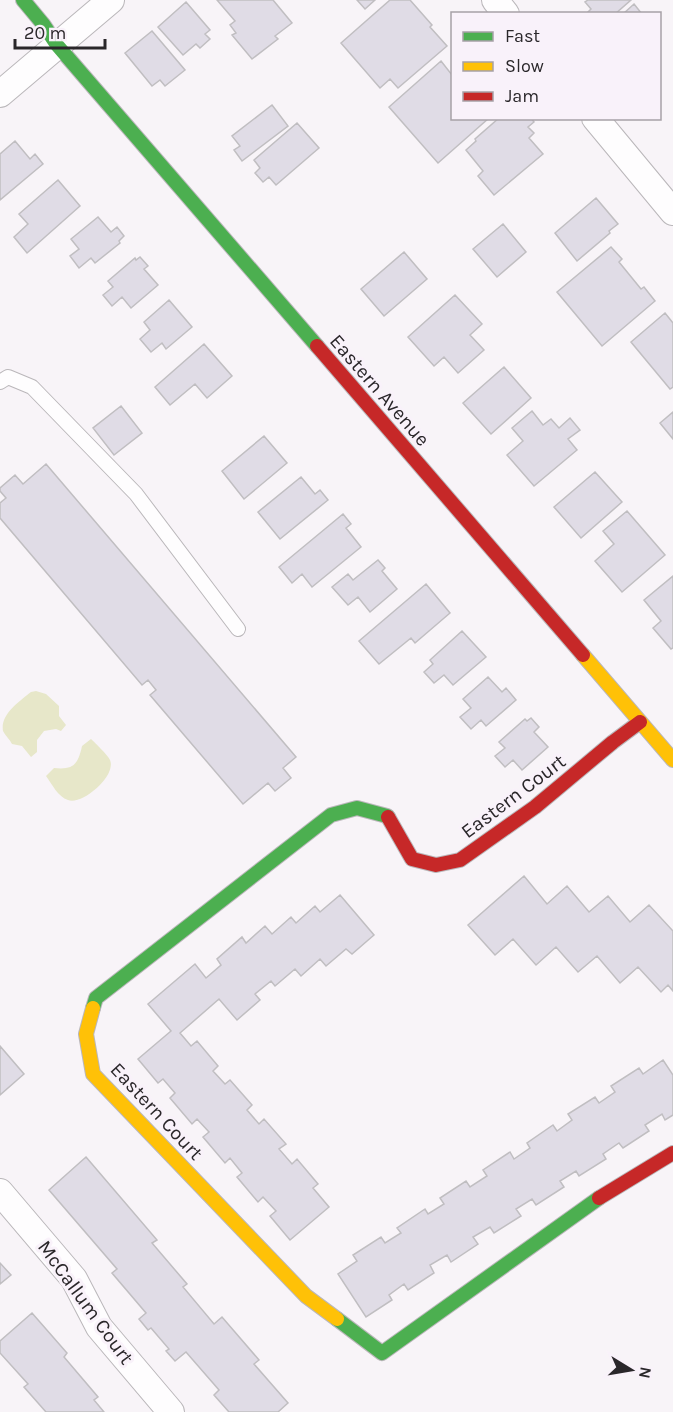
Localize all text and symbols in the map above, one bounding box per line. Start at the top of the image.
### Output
scale bar [15,12,105,50]
legend [451,12,661,120]
text: 20 m [24,22,66,44]
text: Fast [505,25,540,47]
text: Slow [505,55,544,77]
text: Jam [505,85,539,107]
street label: Eastern Avenue [325,330,434,451]
street label: Eastern Court [457,749,570,843]
street label: Eastern Court [106,1058,208,1165]
street label: McCallum Court [33,1236,138,1369]
north arrow [601,1340,661,1400]
text: N [635,1365,656,1380]

